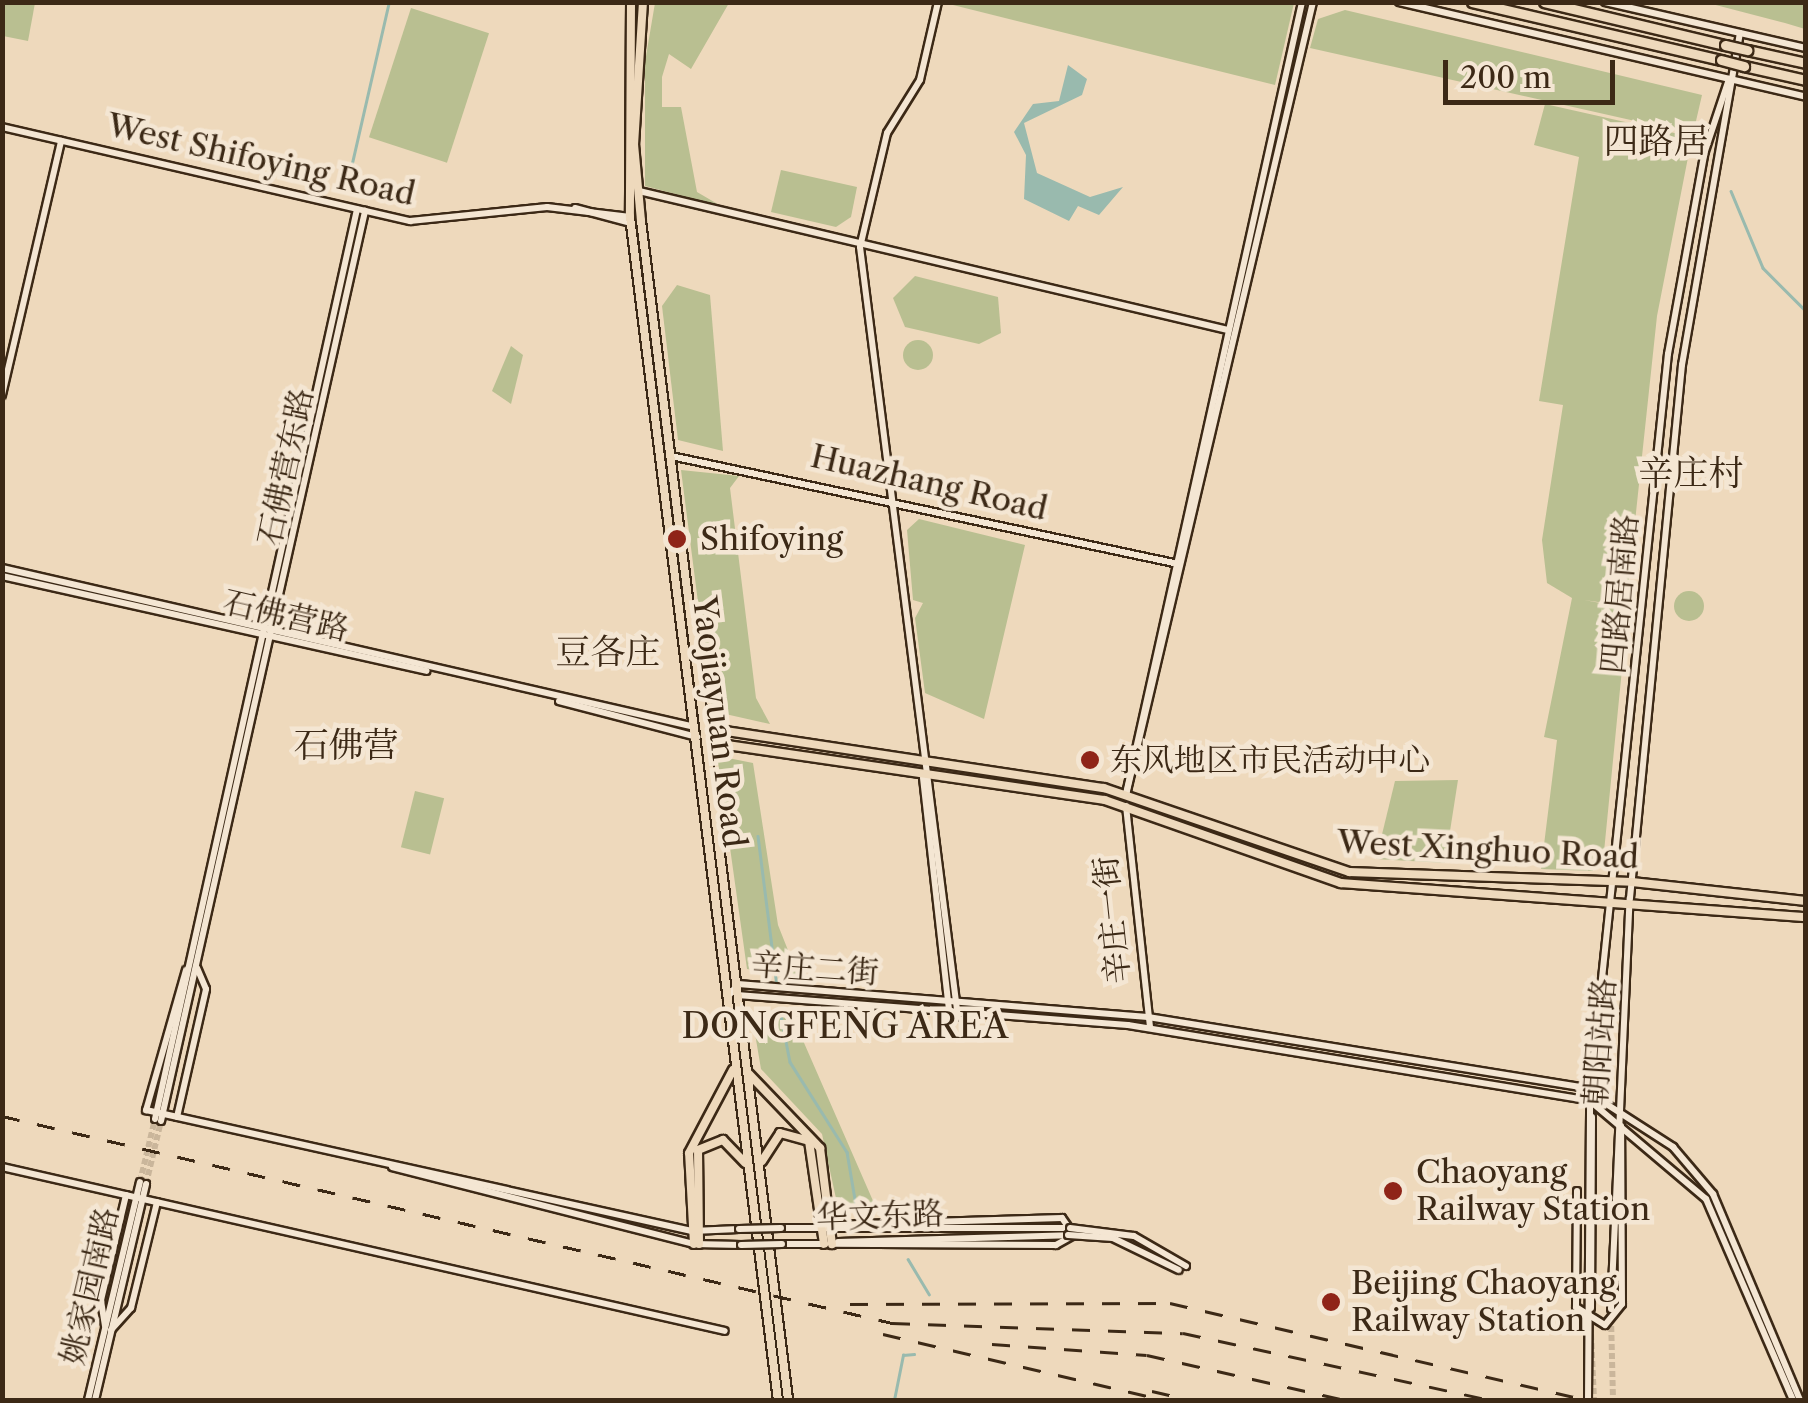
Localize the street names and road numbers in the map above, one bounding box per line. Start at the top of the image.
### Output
street label: West Shifoying Road [103,106,419,214]
street label: 石佛营东路 [251,385,321,549]
street label: Huazhang Road [807,437,1051,529]
street label: 四路居南路 [1594,513,1646,675]
street label: 石佛营路 [219,583,353,649]
street label: Yaojiayuan Road [685,594,753,850]
street label: West Xinghuo Road [1336,823,1640,877]
street label: 辛庄一街 [1086,854,1138,986]
street label: 辛庄二街 [750,945,880,993]
street label: 朝阳站路 [1576,977,1624,1107]
street label: 华文东路 [815,1195,945,1237]
street label: 姚家园南路 [53,1204,127,1368]

